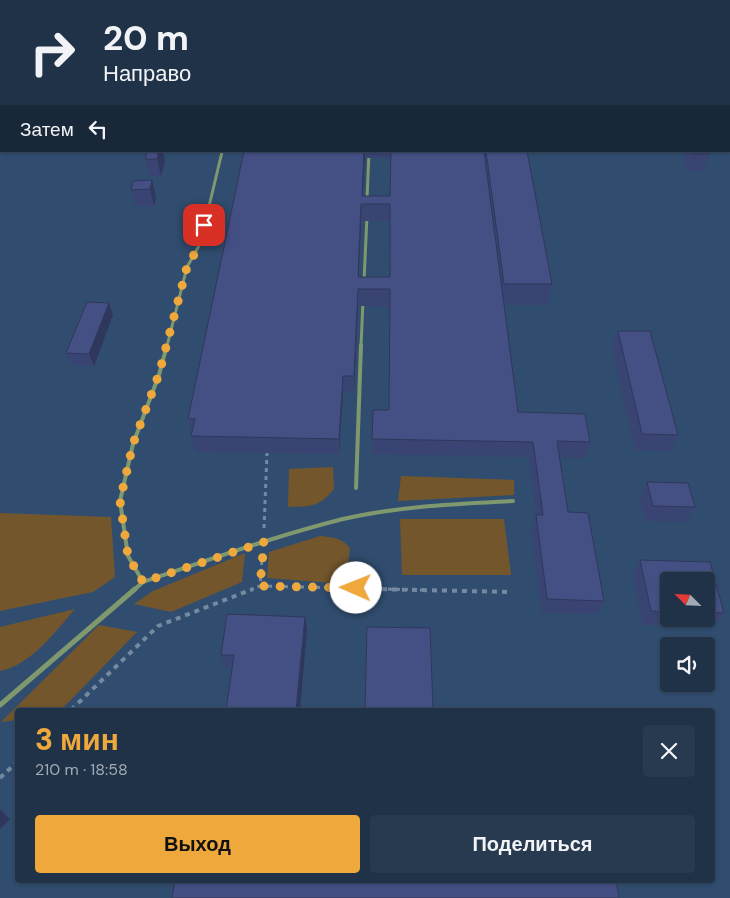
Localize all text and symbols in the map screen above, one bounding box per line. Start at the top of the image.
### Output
text: 20 m [103,15,189,61]
icon: right [20,20,85,85]
text: Направо [103,59,191,88]
icon: left [84,115,112,143]
text: Затем [20,117,74,142]
pin [183,204,225,246]
icon: arrive [190,211,218,239]
position arrow [329,561,381,613]
north arrow [660,572,715,628]
map controls [660,572,715,692]
button: sound [660,637,715,692]
text: 3 мин [35,720,119,759]
button: close [643,725,695,777]
text: 210 m · 18:58 [35,759,128,780]
button: Выход [35,815,360,873]
button: Поделиться [370,815,695,873]

